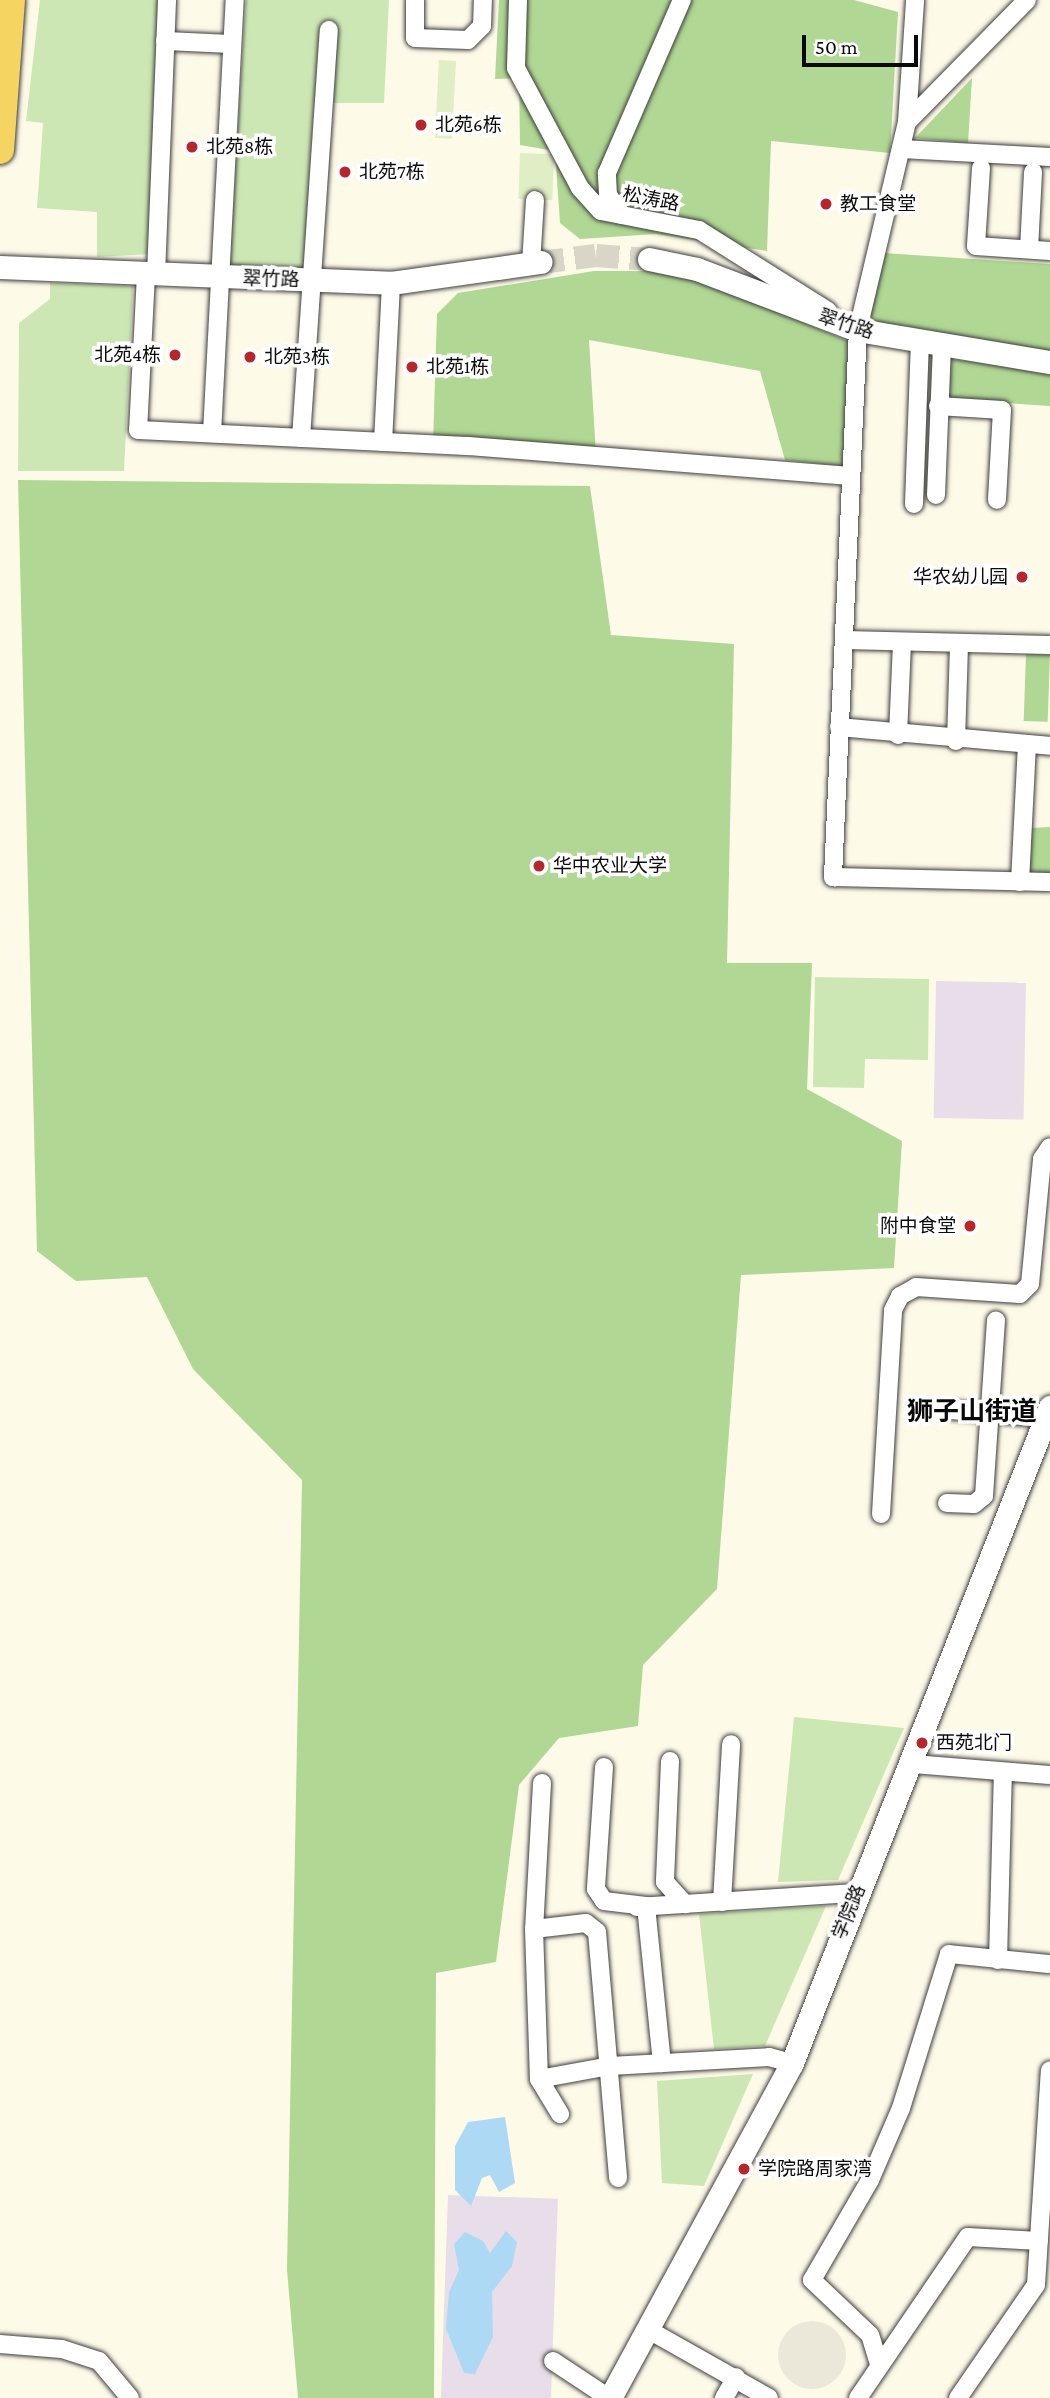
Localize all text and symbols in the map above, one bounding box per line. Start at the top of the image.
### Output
scale bar [805,21,920,65]
text: 50 m [815,35,858,59]
place label: 北苑6栋 [435,114,502,136]
marker: 北苑6栋 [413,117,429,133]
place label: 北苑8栋 [206,136,273,158]
marker: 北苑8栋 [184,139,200,155]
place label: 北苑7栋 [359,161,425,183]
marker: 北苑7栋 [337,164,353,180]
street label: 松涛路 [621,182,681,216]
place label: 教工食堂 [840,193,916,215]
marker: 教工食堂 [818,196,834,212]
street label: 翠竹路 [242,267,300,291]
street label: 翠竹路 [815,304,877,344]
place label: 北苑4栋 [94,344,161,366]
place label: 北苑3栋 [264,346,330,368]
marker: 北苑4栋 [167,347,183,363]
marker: 北苑3栋 [242,349,258,365]
place label: 北苑1栋 [426,356,489,378]
marker: 北苑1栋 [404,359,420,375]
place label: 华农幼儿园 [913,566,1008,588]
marker: 华农幼儿园 [1014,569,1030,585]
place label: 华中农业大学 [553,855,667,877]
marker: 华中农业大学 [531,858,547,874]
place label: 附中食堂 [880,1215,956,1237]
marker: 附中食堂 [962,1218,978,1234]
district label: 狮子山街道 [907,1396,1037,1428]
place label: 西苑北门 [936,1732,1012,1754]
marker: 西苑北门 [914,1735,930,1751]
street label: 学院路 [828,1881,870,1943]
place label: 学院路周家湾 [758,2158,872,2180]
marker: 学院路周家湾 [736,2161,752,2177]

